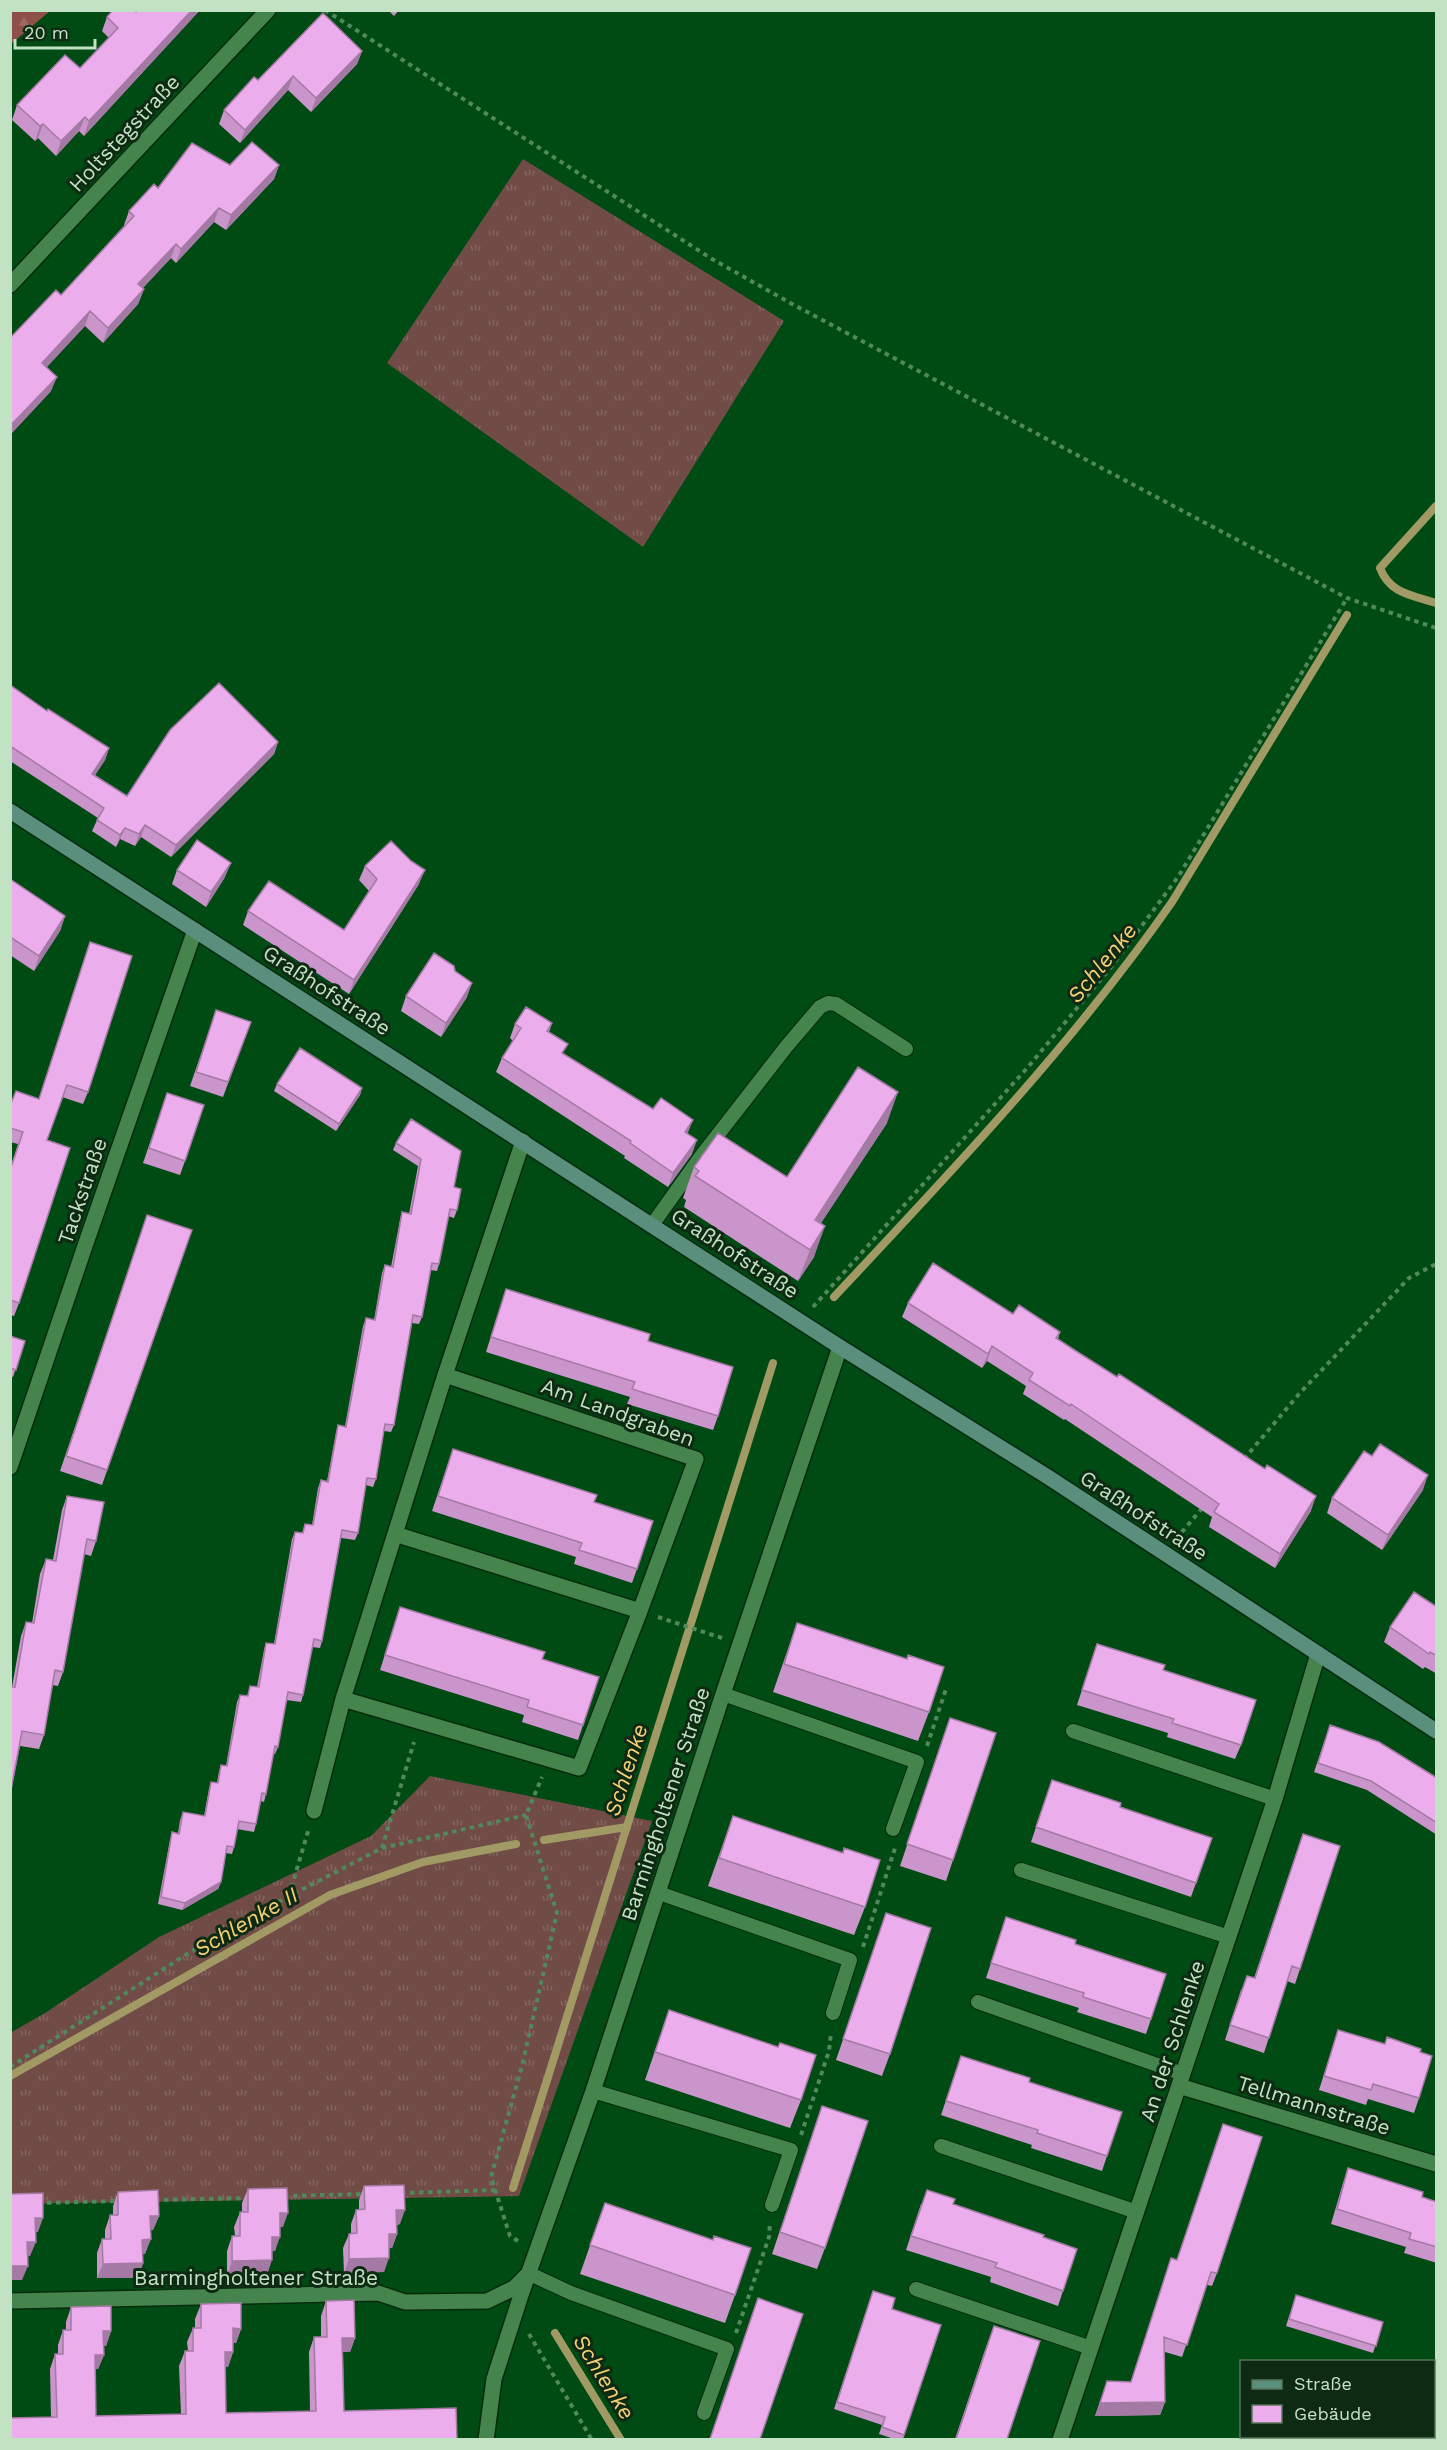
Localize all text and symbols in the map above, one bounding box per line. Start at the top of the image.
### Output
scale bar [15,12,94,50]
text: 20 m [24,22,69,43]
street label: Holtstegstraße [63,69,185,197]
water label: Schlenke [1062,918,1142,1008]
street label: Graßhofstraße [259,939,395,1041]
street label: Tackstraße [52,1134,112,1248]
street label: Graßhofstraße [667,1202,803,1304]
street label: Am Landgraben [538,1373,698,1451]
street label: Graßhofstraße [1076,1464,1212,1566]
street label: Barmingholtener Straße [615,1684,715,1924]
water label: Schlenke [599,1721,653,1819]
water label: Schlenke II [190,1882,303,1962]
street label: An der Schlenke [1134,1957,1210,2125]
street label: Tellmannstraße [1235,2070,1393,2140]
street label: Barmingholtener Straße [134,2265,378,2290]
water label: Schlenke [568,2330,640,2424]
legend [1240,2360,1435,2438]
text: Straße [1294,2373,1352,2394]
text: Gebäude [1294,2403,1372,2424]

